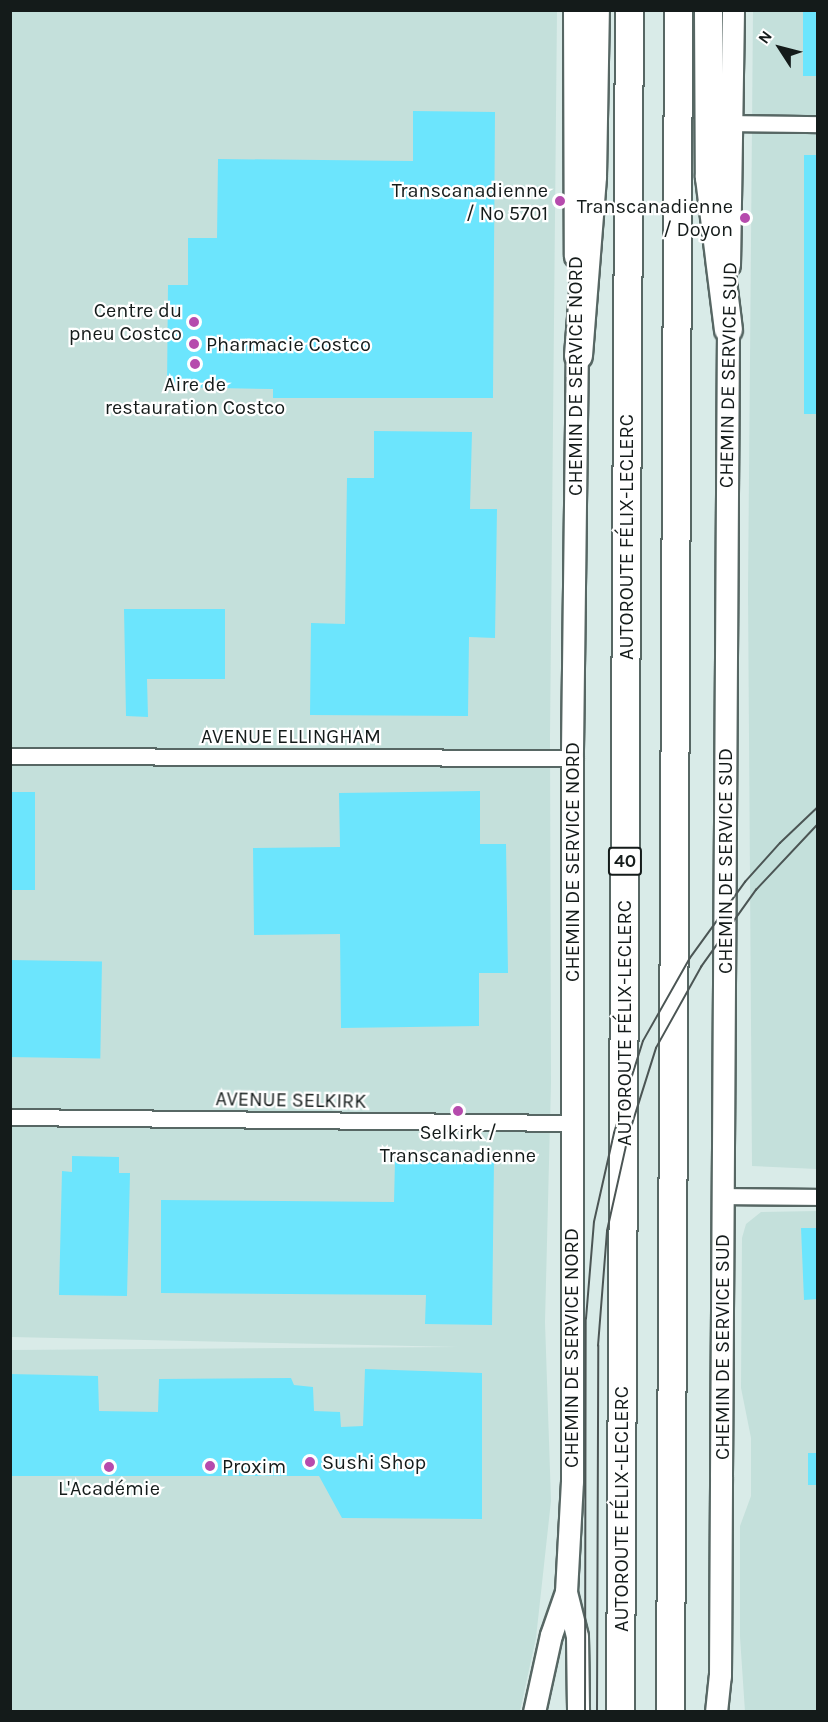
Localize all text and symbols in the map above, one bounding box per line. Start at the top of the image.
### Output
north arrow [750,18,810,78]
text: N [754,27,776,47]
place label: Transcanadienne / No 5701 [392,178,548,225]
marker: Transcanadienne / No 5701 [553,194,567,208]
place label: Transcanadienne / Doyon [577,195,733,242]
marker: Transcanadienne / Doyon [738,211,752,225]
street label: CHEMIN DE SERVICE NORD [563,256,587,496]
street label: CHEMIN DE SERVICE SUD [714,262,742,488]
place label: Centre du pneu Costco [69,298,182,345]
marker: Centre du pneu Costco [187,315,201,329]
place label: Pharmacie Costco [206,332,371,356]
marker: Pharmacie Costco [187,337,201,351]
marker: Aire de restauration Costco [188,357,202,371]
place label: Aire de restauration Costco [105,373,285,420]
street label: AUTOROUTE FÉLIX-LECLERC [614,414,638,660]
street label: AVENUE ELLINGHAM [201,724,381,748]
street label: CHEMIN DE SERVICE NORD [560,742,584,982]
street label: CHEMIN DE SERVICE SUD [713,748,737,974]
road number: 40 [607,846,643,876]
street label: AUTOROUTE FÉLIX-LECLERC [612,900,636,1146]
street label: AVENUE SELKIRK [215,1087,367,1113]
marker: Selkirk / Transcanadienne [451,1104,465,1118]
place label: Selkirk / Transcanadienne [380,1120,536,1167]
street label: CHEMIN DE SERVICE NORD [559,1228,583,1468]
street label: CHEMIN DE SERVICE SUD [710,1234,734,1460]
street label: AUTOROUTE FÉLIX-LECLERC [609,1386,633,1632]
place label: Sushi Shop [322,1450,426,1474]
place label: Proxim [222,1454,286,1478]
marker: Sushi Shop [303,1455,317,1469]
marker: Proxim [203,1459,217,1473]
marker: L'Académie [102,1460,116,1474]
place label: L'Académie [58,1476,160,1500]

